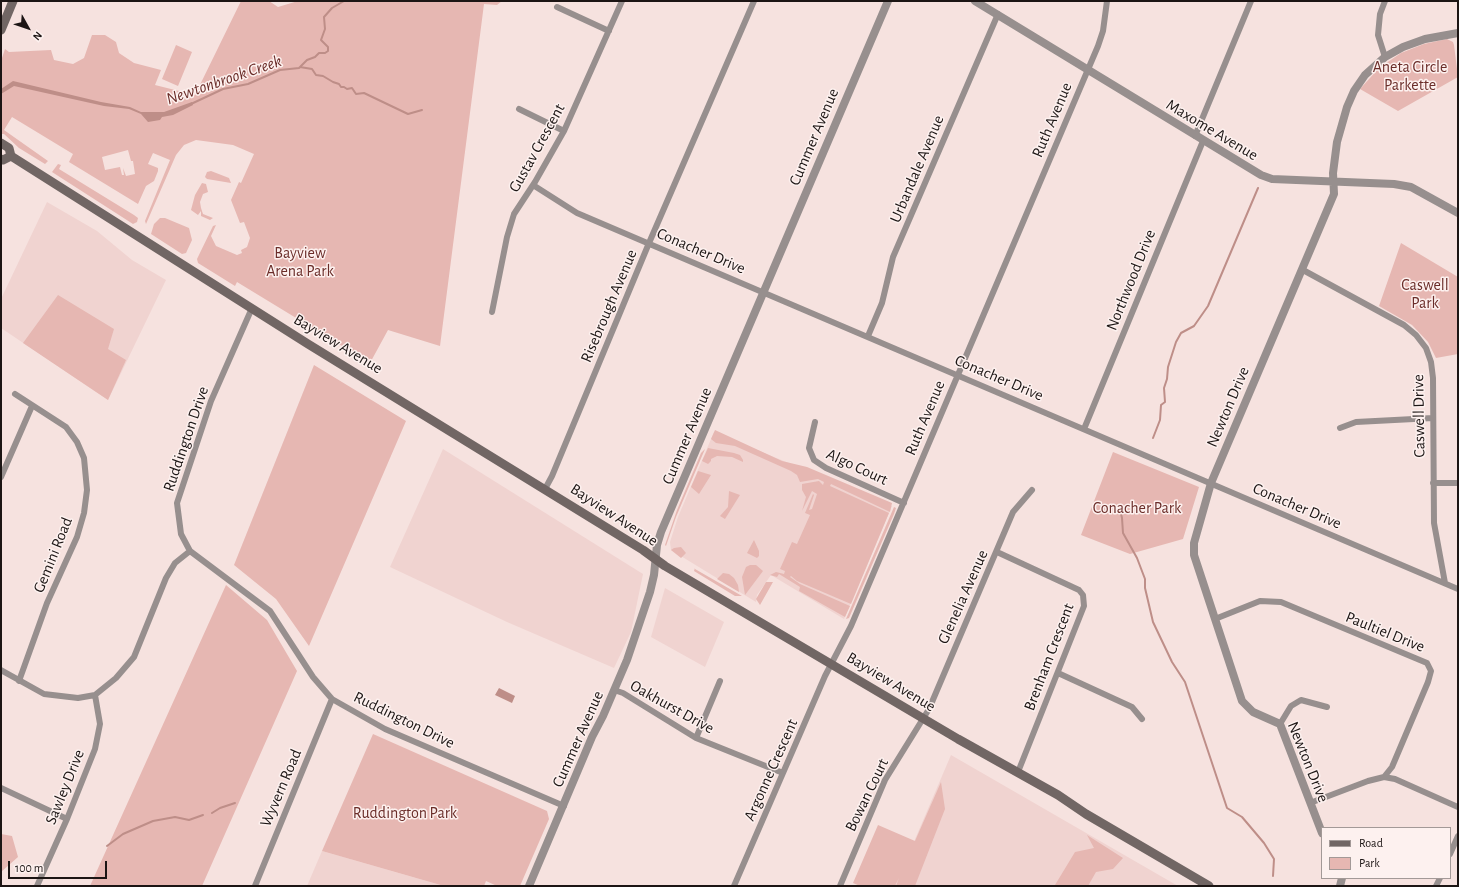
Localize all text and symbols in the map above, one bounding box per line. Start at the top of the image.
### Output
north arrow [8,8,48,48]
text: N [31,30,44,43]
water label: Newtonbrook Creek [164,51,284,109]
park label: Aneta Circle Parkette [1373,57,1447,95]
street label: Ruth Avenue [1028,80,1076,160]
street label: Cummer Avenue [785,86,843,188]
street label: Maxome Avenue [1163,95,1261,165]
street label: Gustav Crescent [505,100,569,196]
street label: Urbandale Avenue [886,112,948,226]
street label: Conacher Drive [654,224,748,278]
street label: Northwood Drive [1102,227,1160,333]
park label: Bayview Arena Park [266,243,334,281]
street label: Risebrough Avenue [577,247,641,365]
park label: Caswell Park [1401,275,1449,313]
street label: Bayview Avenue [290,310,386,378]
street label: Conacher Drive [952,351,1046,405]
street label: Newton Drive [1202,364,1254,450]
street label: Caswell Drive [1409,374,1429,458]
street label: Ruth Avenue [901,378,949,458]
street label: Ruddington Drive [159,384,213,494]
street label: Cummer Avenue [658,385,716,487]
street label: Algo Court [823,444,891,490]
street label: Conacher Drive [1250,479,1344,533]
street label: Bayview Avenue [567,480,661,550]
park label: Conacher Park [1093,498,1181,518]
street label: Gemini Road [29,514,77,596]
street label: Glenelia Avenue [934,547,992,647]
street label: Brenham Crescent [1020,601,1078,713]
street label: Paultiel Drive [1343,607,1427,657]
street label: Bayview Avenue [843,648,939,716]
street label: Oakhurst Drive [627,676,717,738]
street label: Ruddington Drive [350,687,458,753]
street label: Cummer Avenue [548,688,608,790]
street label: Argonne Crescent [740,716,802,824]
street label: Newton Drive [1283,719,1333,805]
street label: Wyvern Road [256,746,306,830]
street label: Sawley Drive [41,747,89,827]
street label: Bowan Court [841,755,893,835]
park label: Ruddington Park [353,803,457,823]
legend [1321,827,1451,879]
text: Road [1359,837,1383,849]
scale bar [10,853,109,879]
text: Park [1359,857,1380,869]
text: 100 m [15,862,43,874]

